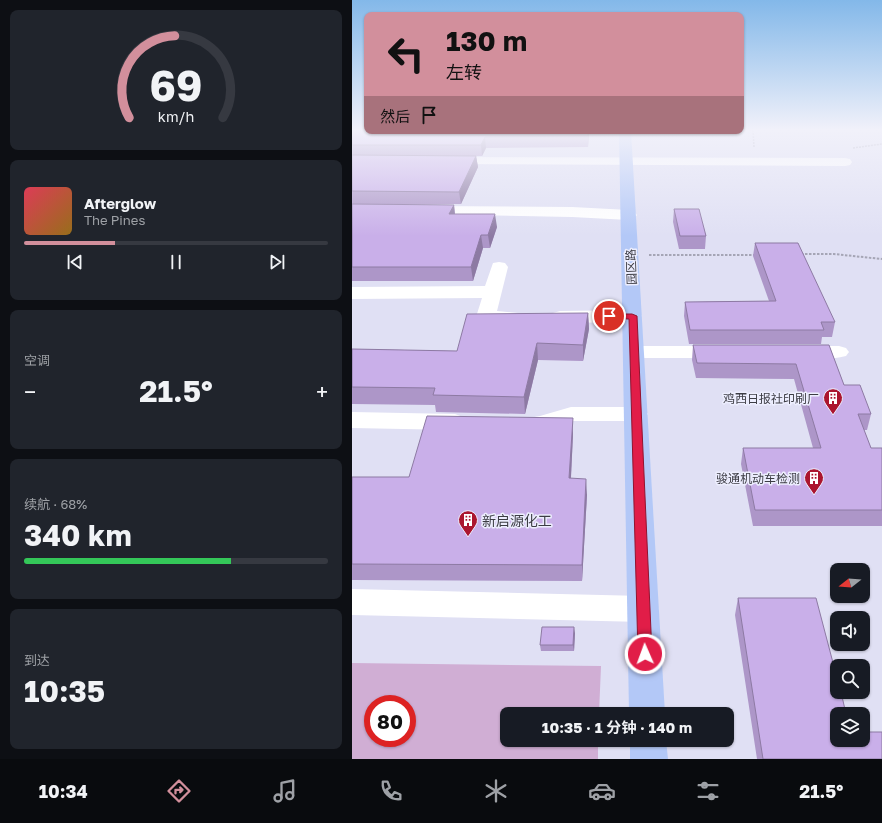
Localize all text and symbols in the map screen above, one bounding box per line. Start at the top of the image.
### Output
text: 130 m [446,24,527,57]
icon: left [380,28,432,80]
text: 69 [150,60,202,110]
text: 左转 [446,61,482,83]
icon: arrive [418,104,440,126]
text: km/h [158,107,194,124]
text: 然后 [380,107,410,125]
text: Afterglow [84,194,156,212]
text: The Pines [84,212,145,228]
street label: 园区路 [623,249,639,285]
icon: previous [64,251,86,273]
icon: pause [165,251,187,273]
icon: next [266,251,288,273]
pin [592,299,626,333]
icon: arrive [598,305,620,327]
text: 空调 [24,352,50,368]
text: 21.5° [139,373,213,409]
text: − [24,378,36,405]
text: + [316,378,328,405]
building icon: 鸡西日报社印刷厂 [822,387,844,415]
place label: 鸡西日报社印刷厂 [723,391,819,406]
building icon: 骏通机动车检测 [803,467,825,495]
place label: 骏通机动车检测 [716,471,800,486]
text: 续航 · 68% [24,496,87,512]
building icon: 新启源化工 [457,509,479,537]
place label: 新启源化工 [482,512,552,529]
text: 340 km [24,517,132,553]
north arrow [830,563,870,603]
map controls [830,563,870,747]
button: sound [830,611,870,651]
position arrow [624,633,666,675]
text: 到达 [24,652,50,668]
button: search [830,659,870,699]
text: 10:35 [24,673,105,709]
speed limit sign: 80 [364,695,416,747]
button: layers [830,707,870,747]
text: 10:35 · 1 分钟 · 140 m [542,718,692,736]
icon: directions [165,777,193,805]
icon: music [271,777,299,805]
icon: phone [377,777,405,805]
icon: climate [482,777,510,805]
icon: car [588,777,616,805]
icon: filters [694,777,722,805]
text: 10:34 [39,780,88,802]
text: 21.5° [799,780,843,802]

